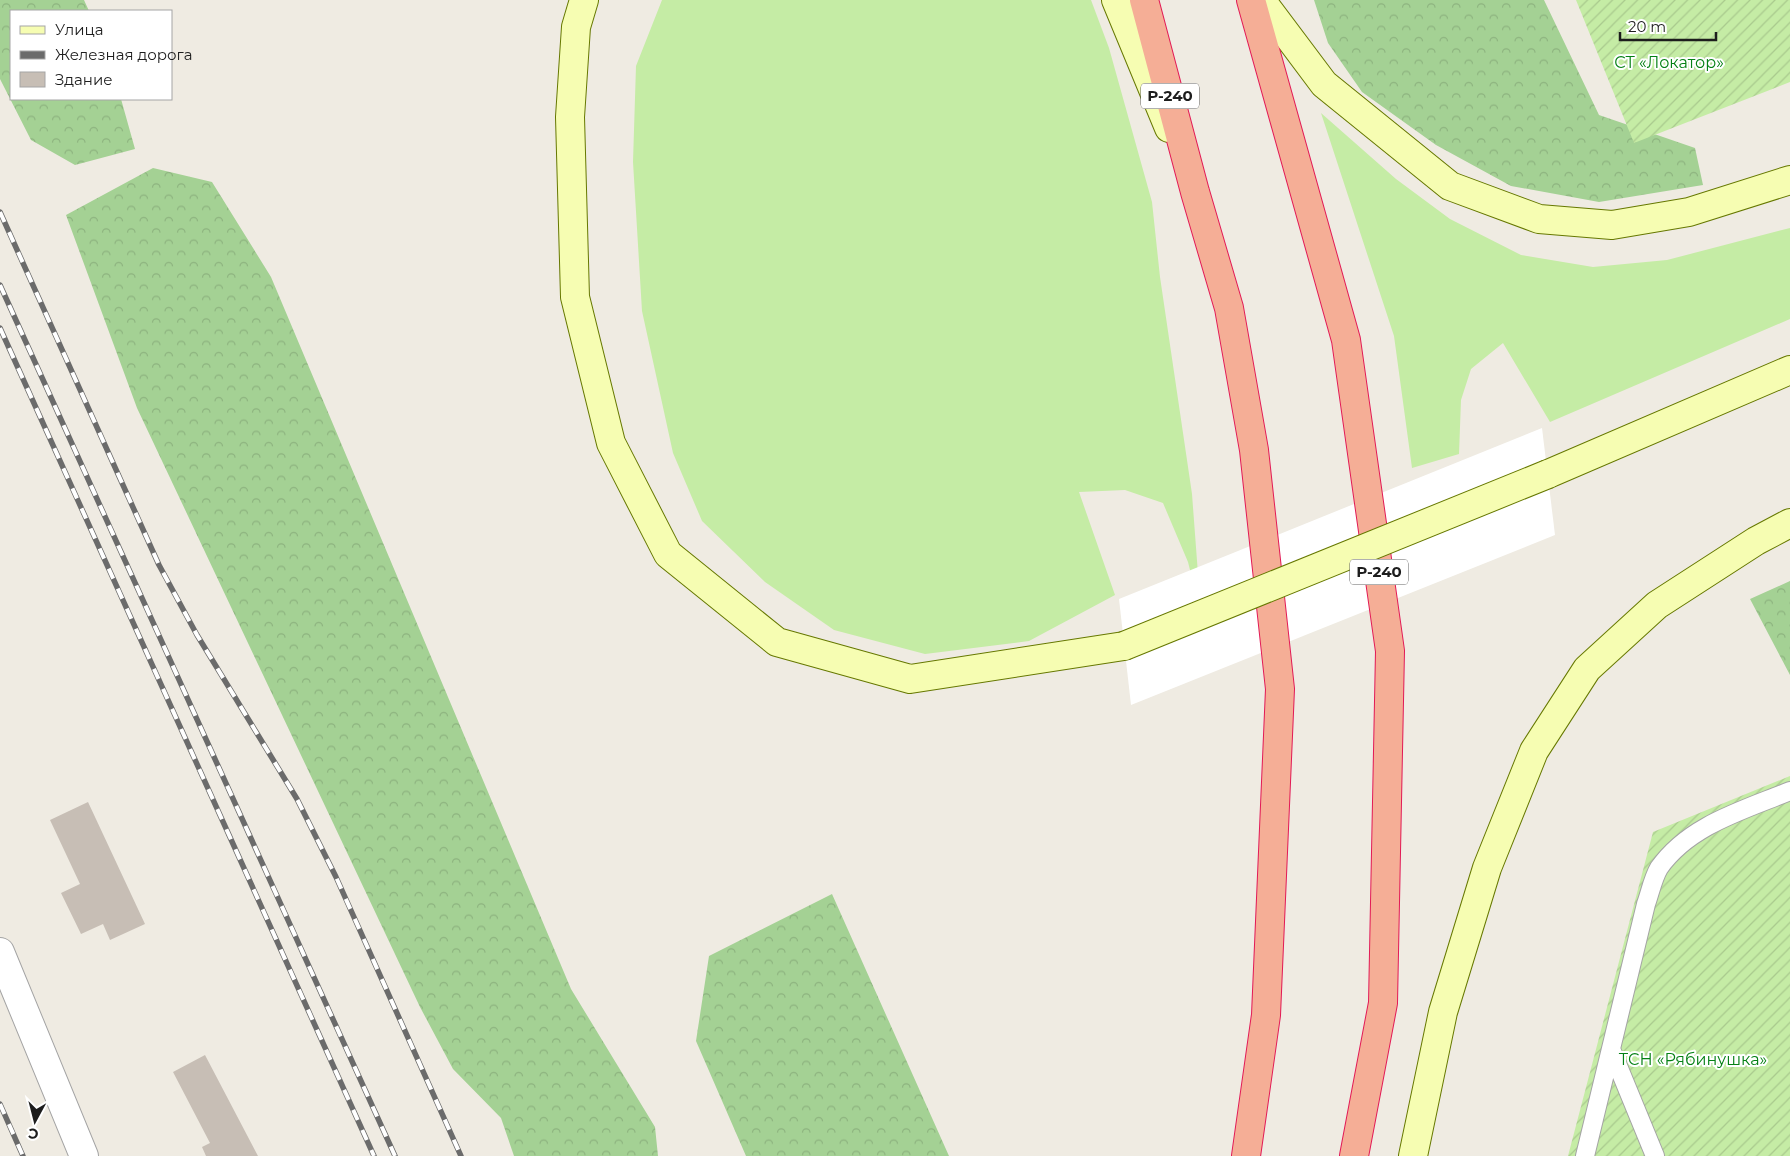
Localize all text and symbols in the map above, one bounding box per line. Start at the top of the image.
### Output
legend [10,10,172,100]
scale bar [1620,10,1716,42]
text: 20 m [1628,17,1666,36]
text: Улица [55,20,103,39]
text: Железная дорога [55,45,192,64]
park label: СТ «Локатор» [1614,53,1724,72]
text: Здание [55,70,113,89]
road number: Р-240 [1141,84,1199,108]
road number: Р-240 [1350,560,1408,584]
park label: ТСН «Рябинушка» [1619,1050,1767,1069]
north arrow [10,1096,60,1146]
text: С [27,1124,40,1143]

